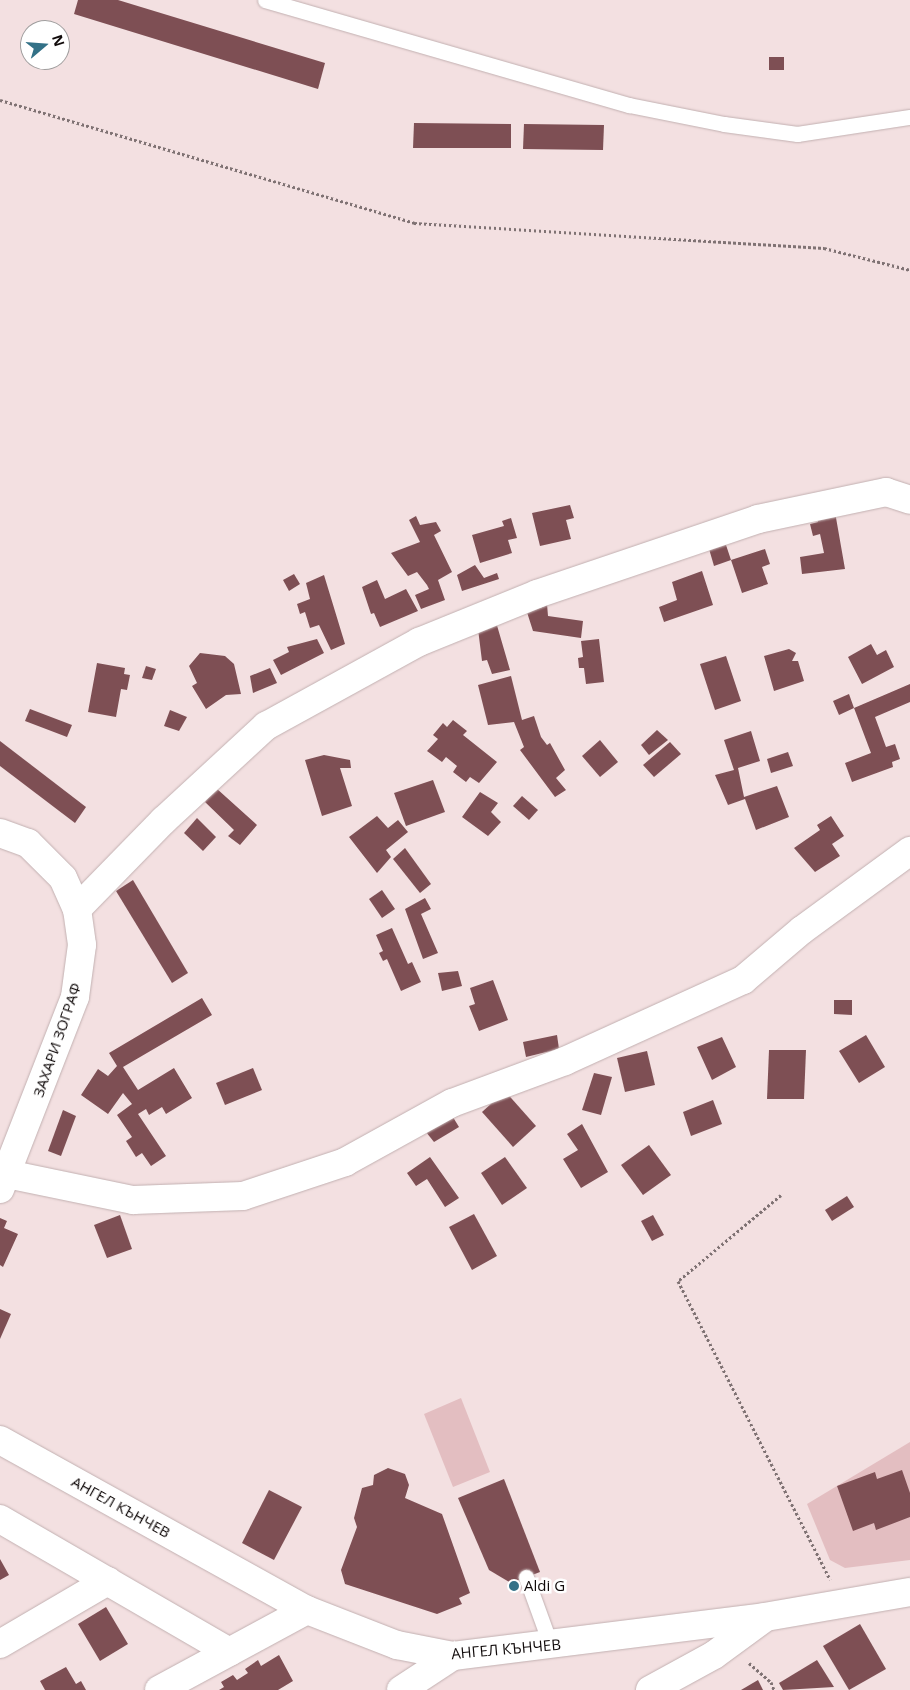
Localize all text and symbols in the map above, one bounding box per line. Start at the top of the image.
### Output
north arrow [20,20,70,70]
text: N [48,32,70,49]
street label: ЗАХАРИ ЗОГРАФ [29,981,85,1099]
street label: АНГЕЛ КЪНЧЕВ [69,1472,173,1542]
place label: Aldi G [524,1577,565,1595]
marker: Aldi G [508,1580,520,1592]
street label: АНГЕЛ КЪНЧЕВ [450,1635,562,1663]

